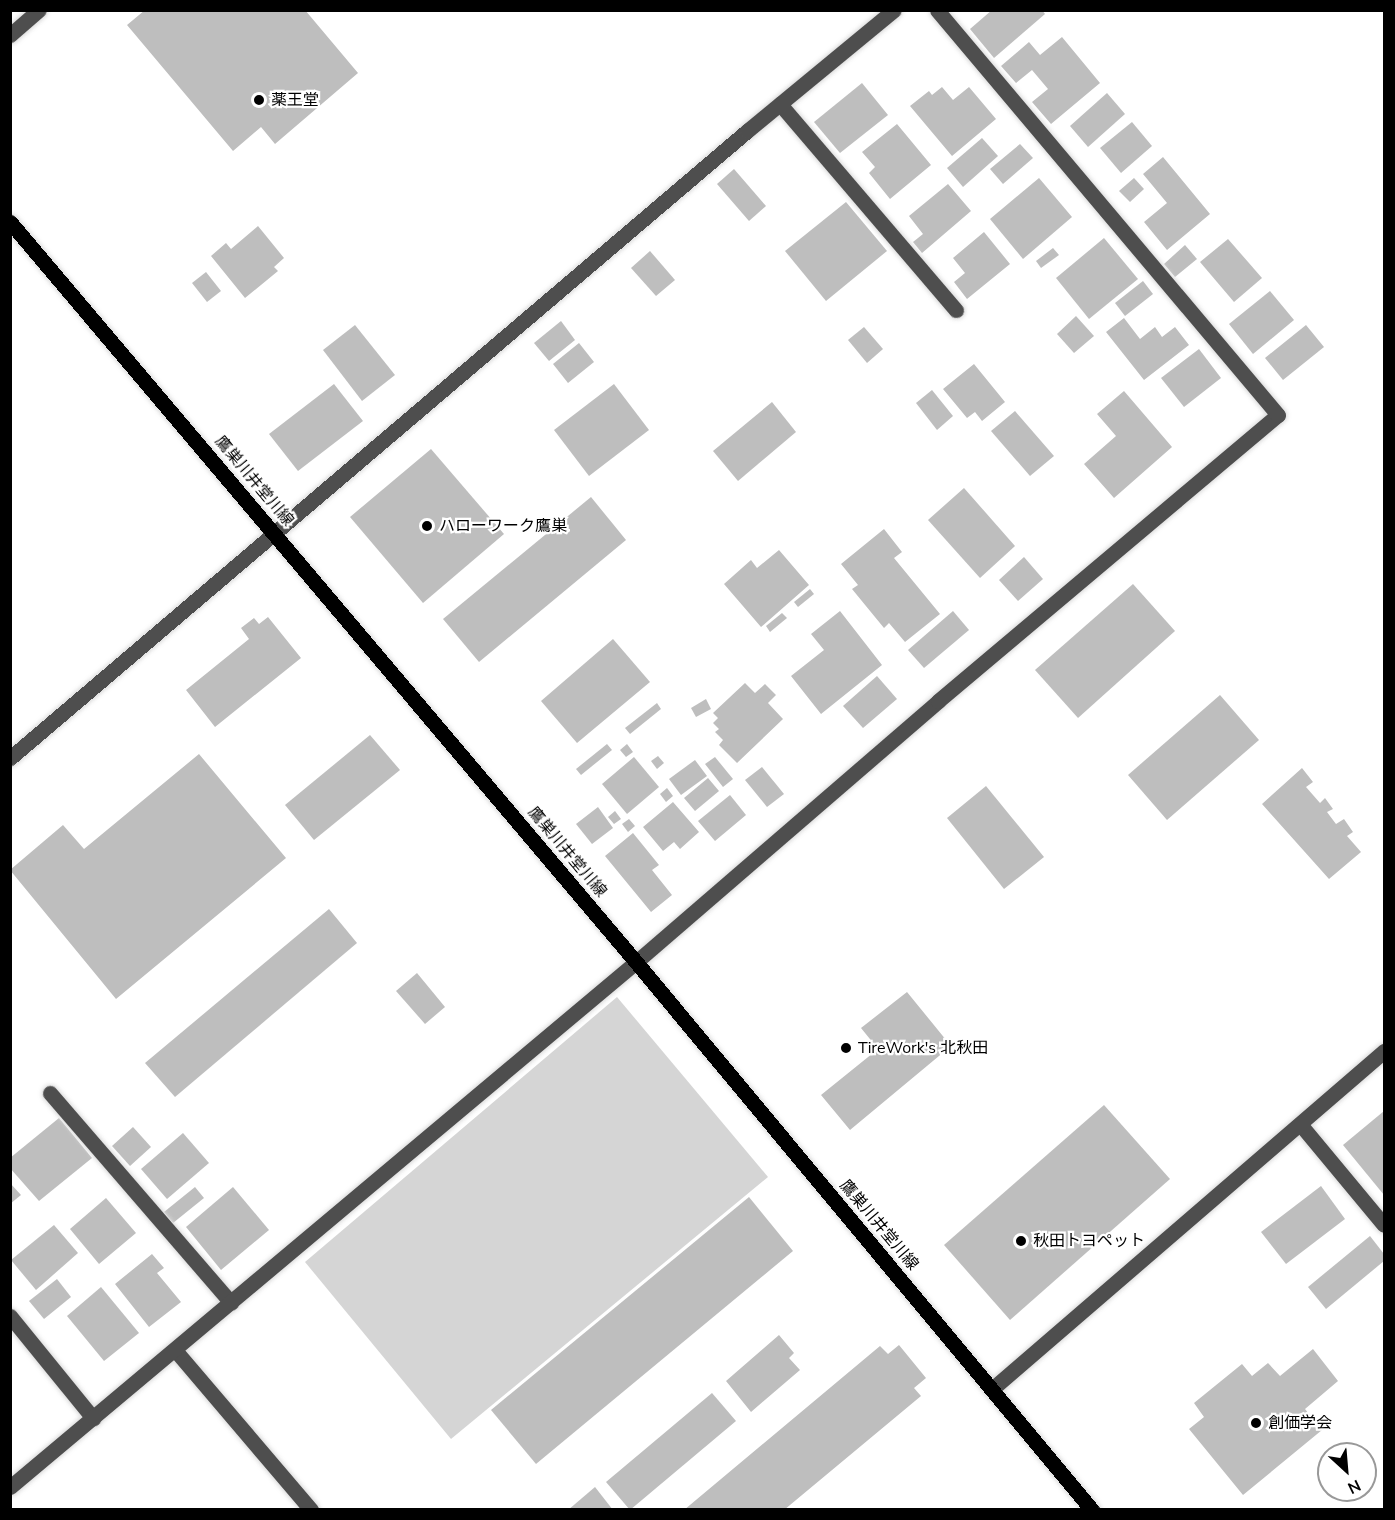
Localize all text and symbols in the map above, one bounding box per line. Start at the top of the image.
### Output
place label: 薬王堂 [271,90,319,110]
marker: 薬王堂 [252,93,266,107]
street label: 鷹巣川井堂川線 [211,432,297,530]
place label: ハローワーク鷹巣 [439,516,567,536]
marker: ハローワーク鷹巣 [420,519,434,533]
street label: 鷹巣川井堂川線 [524,803,610,901]
place label: TireWork's 北秋田 [858,1038,988,1058]
marker: TireWork's 北秋田 [839,1041,853,1055]
street label: 鷹巣川井堂川線 [836,1176,922,1274]
place label: 秋田トヨペット [1033,1231,1145,1251]
marker: 秋田トヨペット [1014,1234,1028,1248]
place label: 創価学会 [1268,1413,1332,1433]
marker: 創価学会 [1249,1416,1263,1430]
north arrow [1317,1442,1377,1502]
text: N [1344,1474,1364,1499]

